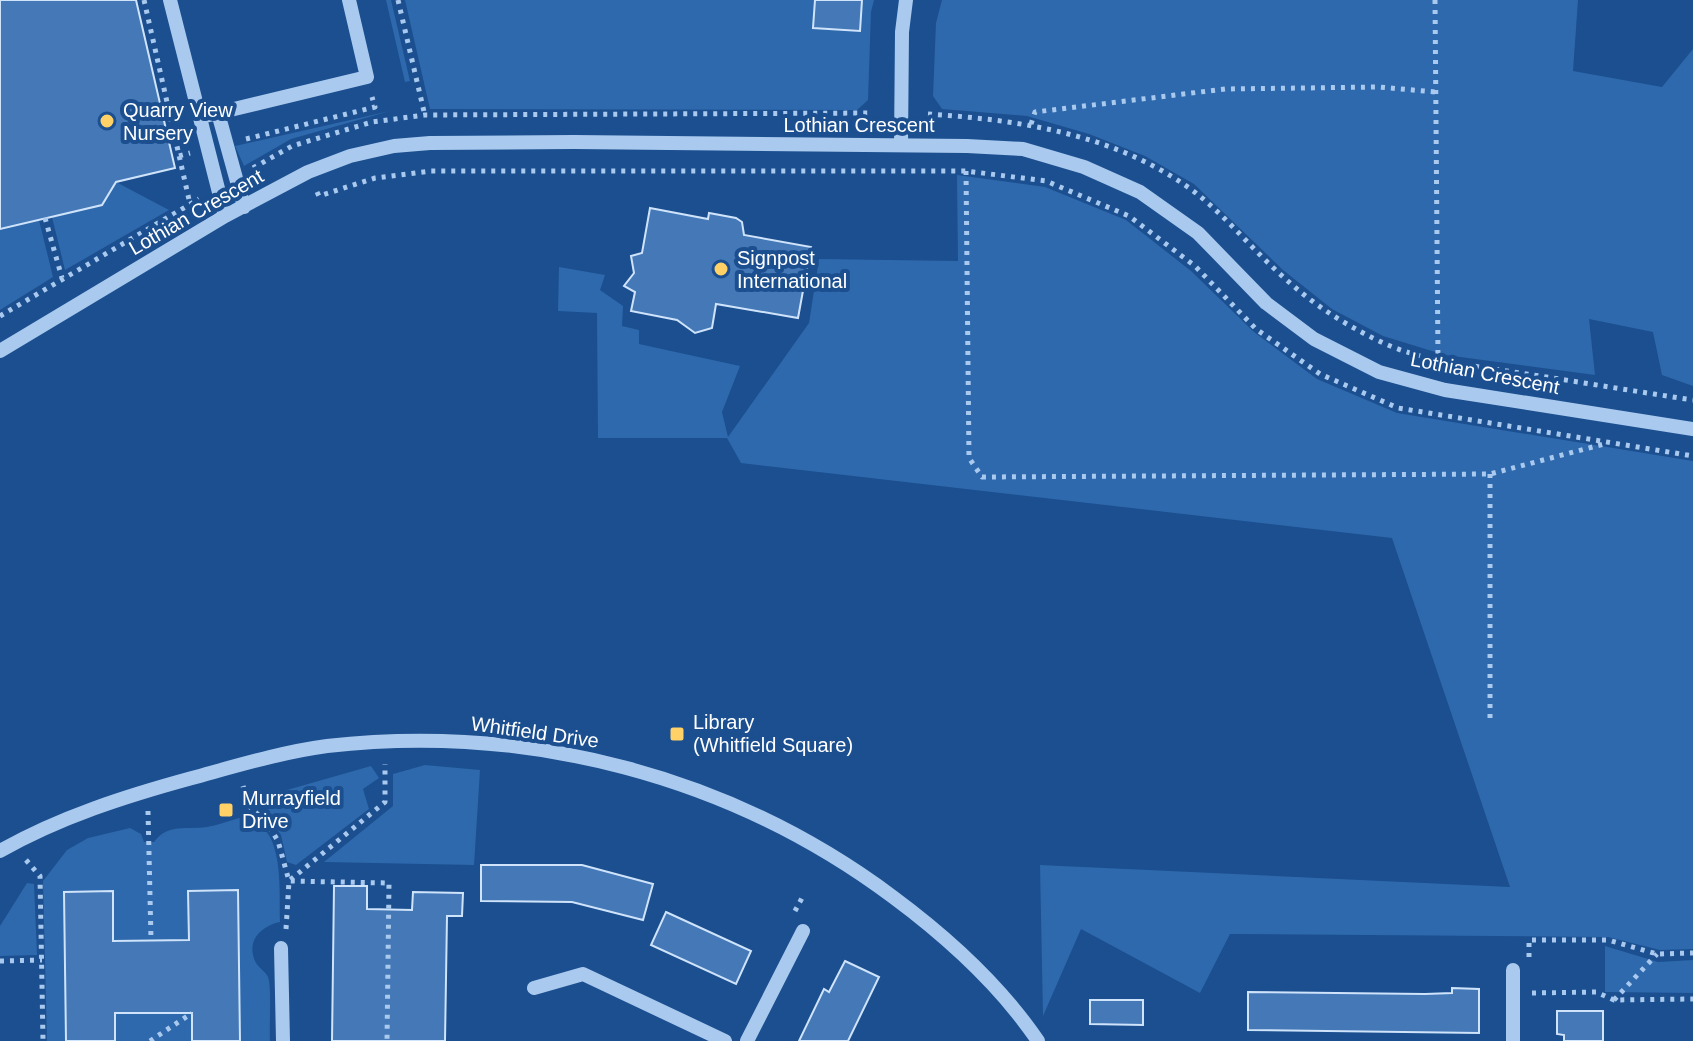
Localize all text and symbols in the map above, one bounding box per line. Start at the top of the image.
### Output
place label: Quarry View Nursery [123,99,233,144]
marker: Quarry View Nursery [98,112,116,130]
street label: Lothian Crescent [783,114,935,136]
street label: Lothian Crescent [125,164,267,259]
place label: Signpost International [737,247,847,292]
marker: Signpost International [712,260,730,278]
street label: Lothian Crescent [1409,348,1562,398]
place label: Library (Whitfield Square) [693,711,853,756]
street label: Whitfield Drive [470,712,600,752]
marker: Library (Whitfield Square) [668,725,686,743]
place label: Murrayfield Drive [242,787,341,832]
marker: Murrayfield Drive [217,801,235,819]

